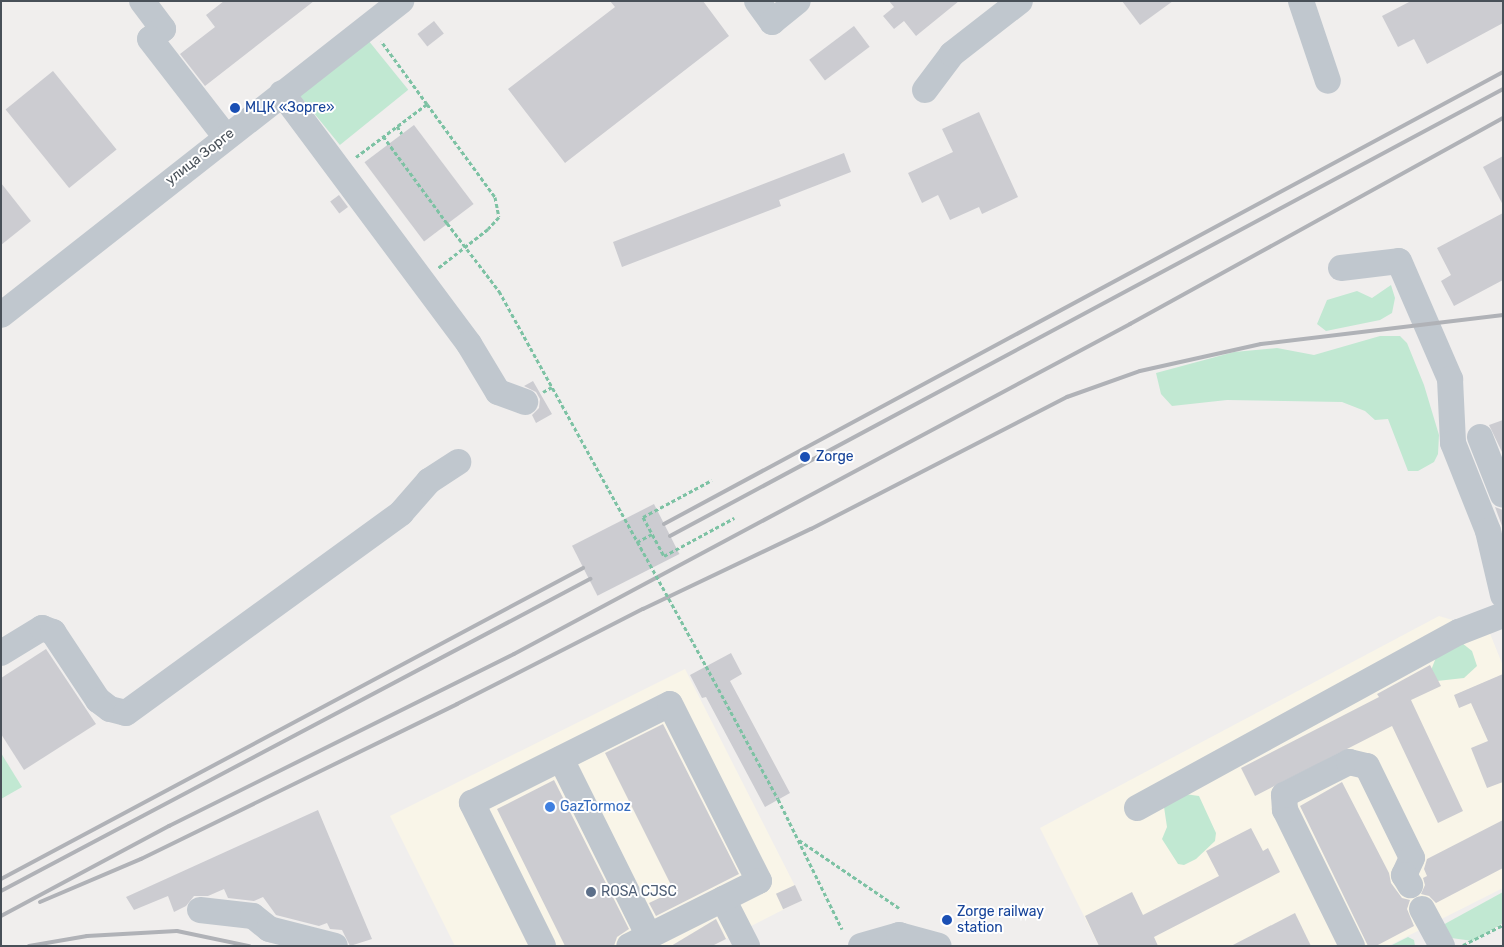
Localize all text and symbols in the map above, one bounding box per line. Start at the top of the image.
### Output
place label: МЦК «Зорге» [245,100,335,116]
marker: МЦК «Зорге» [229,102,241,114]
street label: улица Зорге [162,125,238,189]
place label: Zorge [816,449,854,465]
marker: Zorge [798,450,812,464]
place label: GazTormoz [560,799,631,815]
marker: GazTormoz [544,801,556,813]
place label: ROSA CJSC [601,884,677,900]
marker: ROSA CJSC [585,886,597,898]
place label: Zorge railway station [957,904,1044,936]
marker: Zorge railway station [941,914,953,926]

